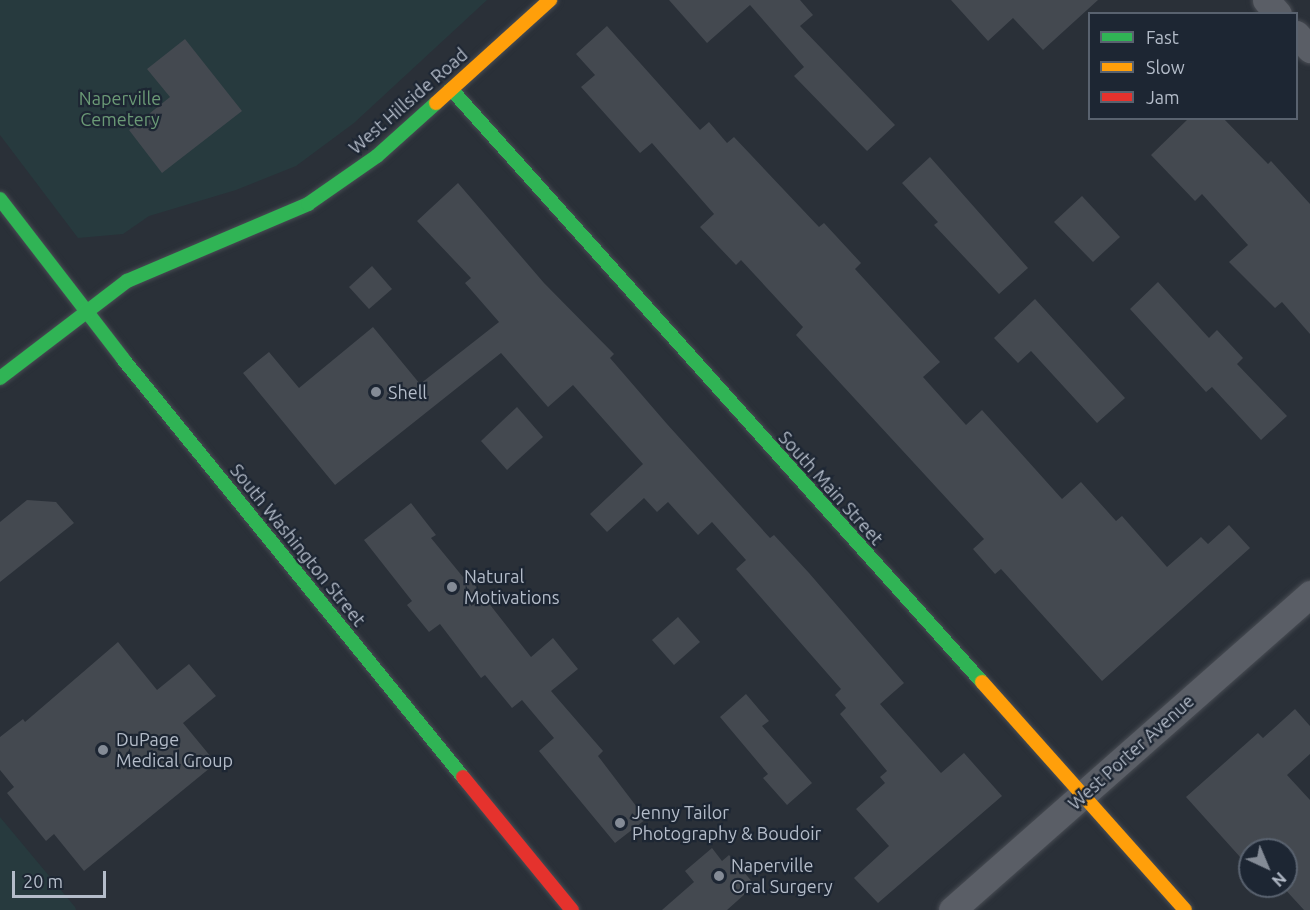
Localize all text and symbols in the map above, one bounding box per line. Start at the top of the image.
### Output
legend [1088,12,1298,120]
text: Fast [1146,27,1179,47]
street label: West Hillside Road [344,44,472,158]
text: Slow [1146,57,1185,77]
text: Jam [1146,87,1180,107]
park label: Naperville Cemetery [79,88,161,130]
place label: Shell [388,381,427,403]
marker: Shell [369,385,383,399]
street label: South Main Street [774,427,888,549]
street label: South Washington Street [226,459,370,631]
place label: Natural Motivations [464,566,560,608]
marker: Natural Motivations [445,580,459,594]
street label: West Porter Avenue [1064,690,1198,814]
place label: DuPage Medical Group [116,729,233,771]
marker: DuPage Medical Group [94,741,112,759]
place label: Jenny Tailor Photography & Boudoir [632,802,821,844]
marker: Jenny Tailor Photography & Boudoir [613,816,627,830]
north arrow [1238,838,1298,898]
place label: Naperville Oral Surgery [731,855,833,898]
scale bar [15,859,110,897]
marker: Naperville Oral Surgery [712,869,726,883]
text: N [1269,869,1290,890]
text: 20 m [23,871,63,891]

